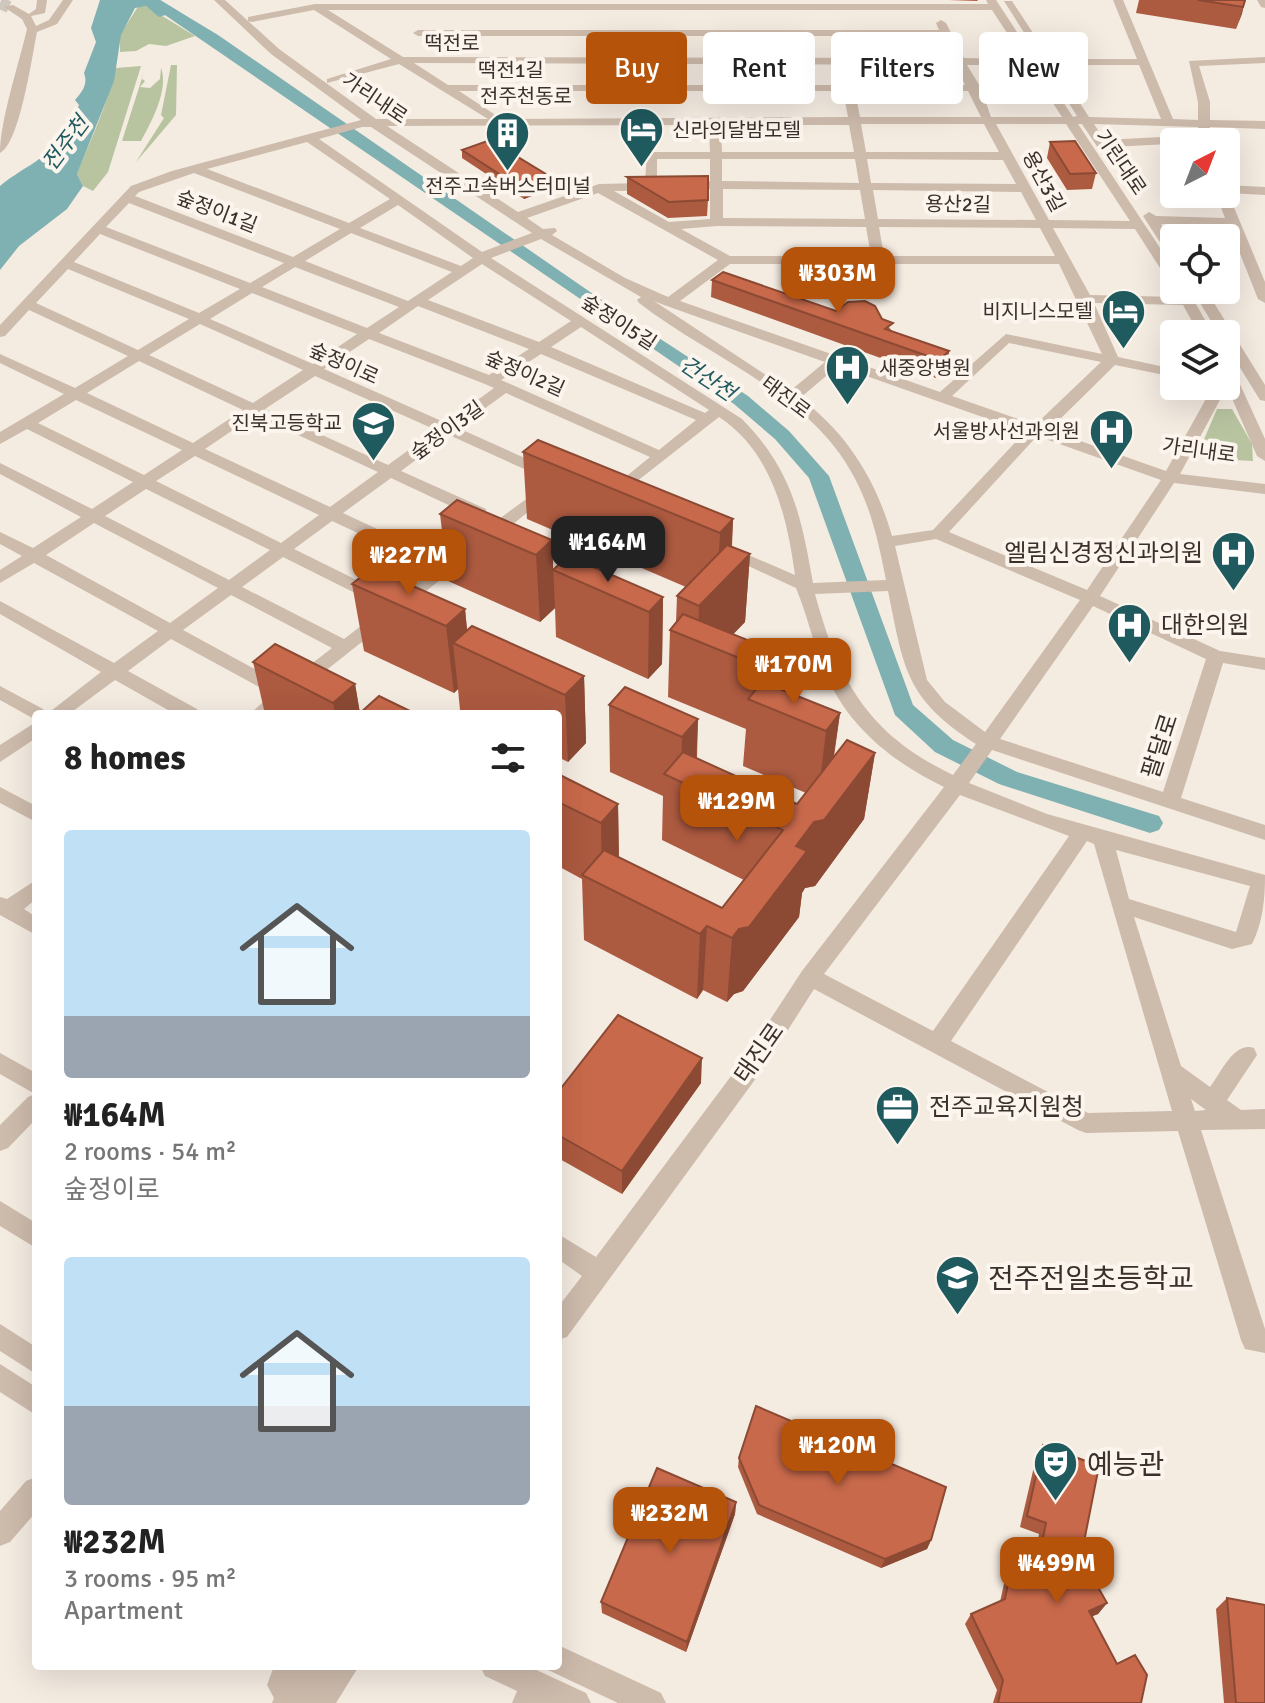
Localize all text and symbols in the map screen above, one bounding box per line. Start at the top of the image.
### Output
street label: 떡전로 [424,31,480,56]
chip: Buy [586,32,687,104]
chip: Rent [703,32,815,104]
chip: Filters [831,32,963,104]
chip: New [979,32,1088,104]
street label: 떡전1길 [478,58,544,83]
street label: 가리내로 [337,67,412,129]
street label: 전주천동로 [480,84,572,109]
hotel icon: 신라의달밤모텔 [617,106,665,169]
water label: 전주천 [36,109,96,176]
building icon: 전주고속버스터미널 [484,110,532,173]
place label: 신라의달밤모텔 [672,118,801,143]
street label: 기린대로 [1090,125,1152,200]
north arrow [1160,128,1240,208]
map controls [1160,128,1240,400]
street label: 용산3길 [1017,146,1070,216]
place label: 전주고속버스터미널 [425,174,591,199]
street label: 숲정이1길 [173,185,261,238]
street label: 용산2길 [925,191,991,218]
button: locate [1160,224,1240,304]
pin: ₩303M [782,247,894,315]
text: ₩303M [799,257,877,289]
hotel icon: 비지니스모텔 [1100,287,1148,350]
street label: 숲정이5길 [577,289,661,356]
place label: 비지니스모텔 [983,299,1093,324]
button: layers [1160,320,1240,400]
street label: 숲정이로 [305,337,383,390]
hospital icon: 새중앙병원 [824,344,872,407]
street label: 숲정이2길 [481,345,568,402]
water label: 건산천 [675,350,743,408]
place label: 새중앙병원 [879,356,971,381]
street label: 태진로 [756,371,815,424]
street label: 숲정이3길 [406,395,489,465]
school or university icon: 진북고등학교 [349,399,397,462]
hospital icon: 서울방사선과의원 [1087,407,1135,470]
place label: 진북고등학교 [232,411,342,436]
place label: 서울방사선과의원 [933,419,1080,444]
street label: 가리내로 [1161,433,1237,468]
pin: ₩164M [552,516,664,584]
text: ₩164M [569,526,647,558]
pin: ₩227M [353,529,465,597]
hospital icon: 엘림신경정신과의원 [1210,529,1258,592]
place label: 엘림신경정신과의원 [1004,538,1203,568]
text: ₩227M [370,539,448,571]
hospital icon: 대한의원 [1106,601,1154,664]
place label: 대한의원 [1161,610,1249,640]
pin: ₩170M [738,638,850,706]
text: ₩170M [755,648,833,680]
street label: 팔달로 [1135,710,1185,782]
icon: filters [486,736,530,780]
text: 8 homes [64,737,185,779]
pin: ₩129M [681,775,793,843]
text: ₩129M [698,785,776,817]
icon: home [225,882,369,1026]
street label: 태진로 [728,1017,790,1089]
office icon: 전주교육지원청 [874,1083,922,1146]
place label: 전주교육지원청 [929,1092,1084,1122]
text: ₩164M [64,1094,166,1136]
text: 2 rooms · 54 m² [64,1136,237,1168]
text: 숲정이로 [64,1174,160,1206]
school or university icon: 전주전일초등학교 [933,1254,981,1317]
place label: 전주전일초등학교 [988,1262,1194,1296]
icon: home [225,1309,369,1453]
pin: ₩120M [782,1419,894,1487]
text: ₩120M [799,1429,877,1461]
theatre icon: 예능관 [1032,1440,1080,1503]
place label: 예능관 [1087,1448,1164,1482]
pin: ₩232M [614,1487,726,1555]
text: ₩232M [631,1497,709,1529]
text: ₩232M [64,1521,166,1563]
pin: ₩499M [1001,1537,1113,1605]
text: ₩499M [1018,1547,1096,1579]
text: 3 rooms · 95 m² [64,1563,237,1595]
text: Apartment [64,1595,183,1627]

